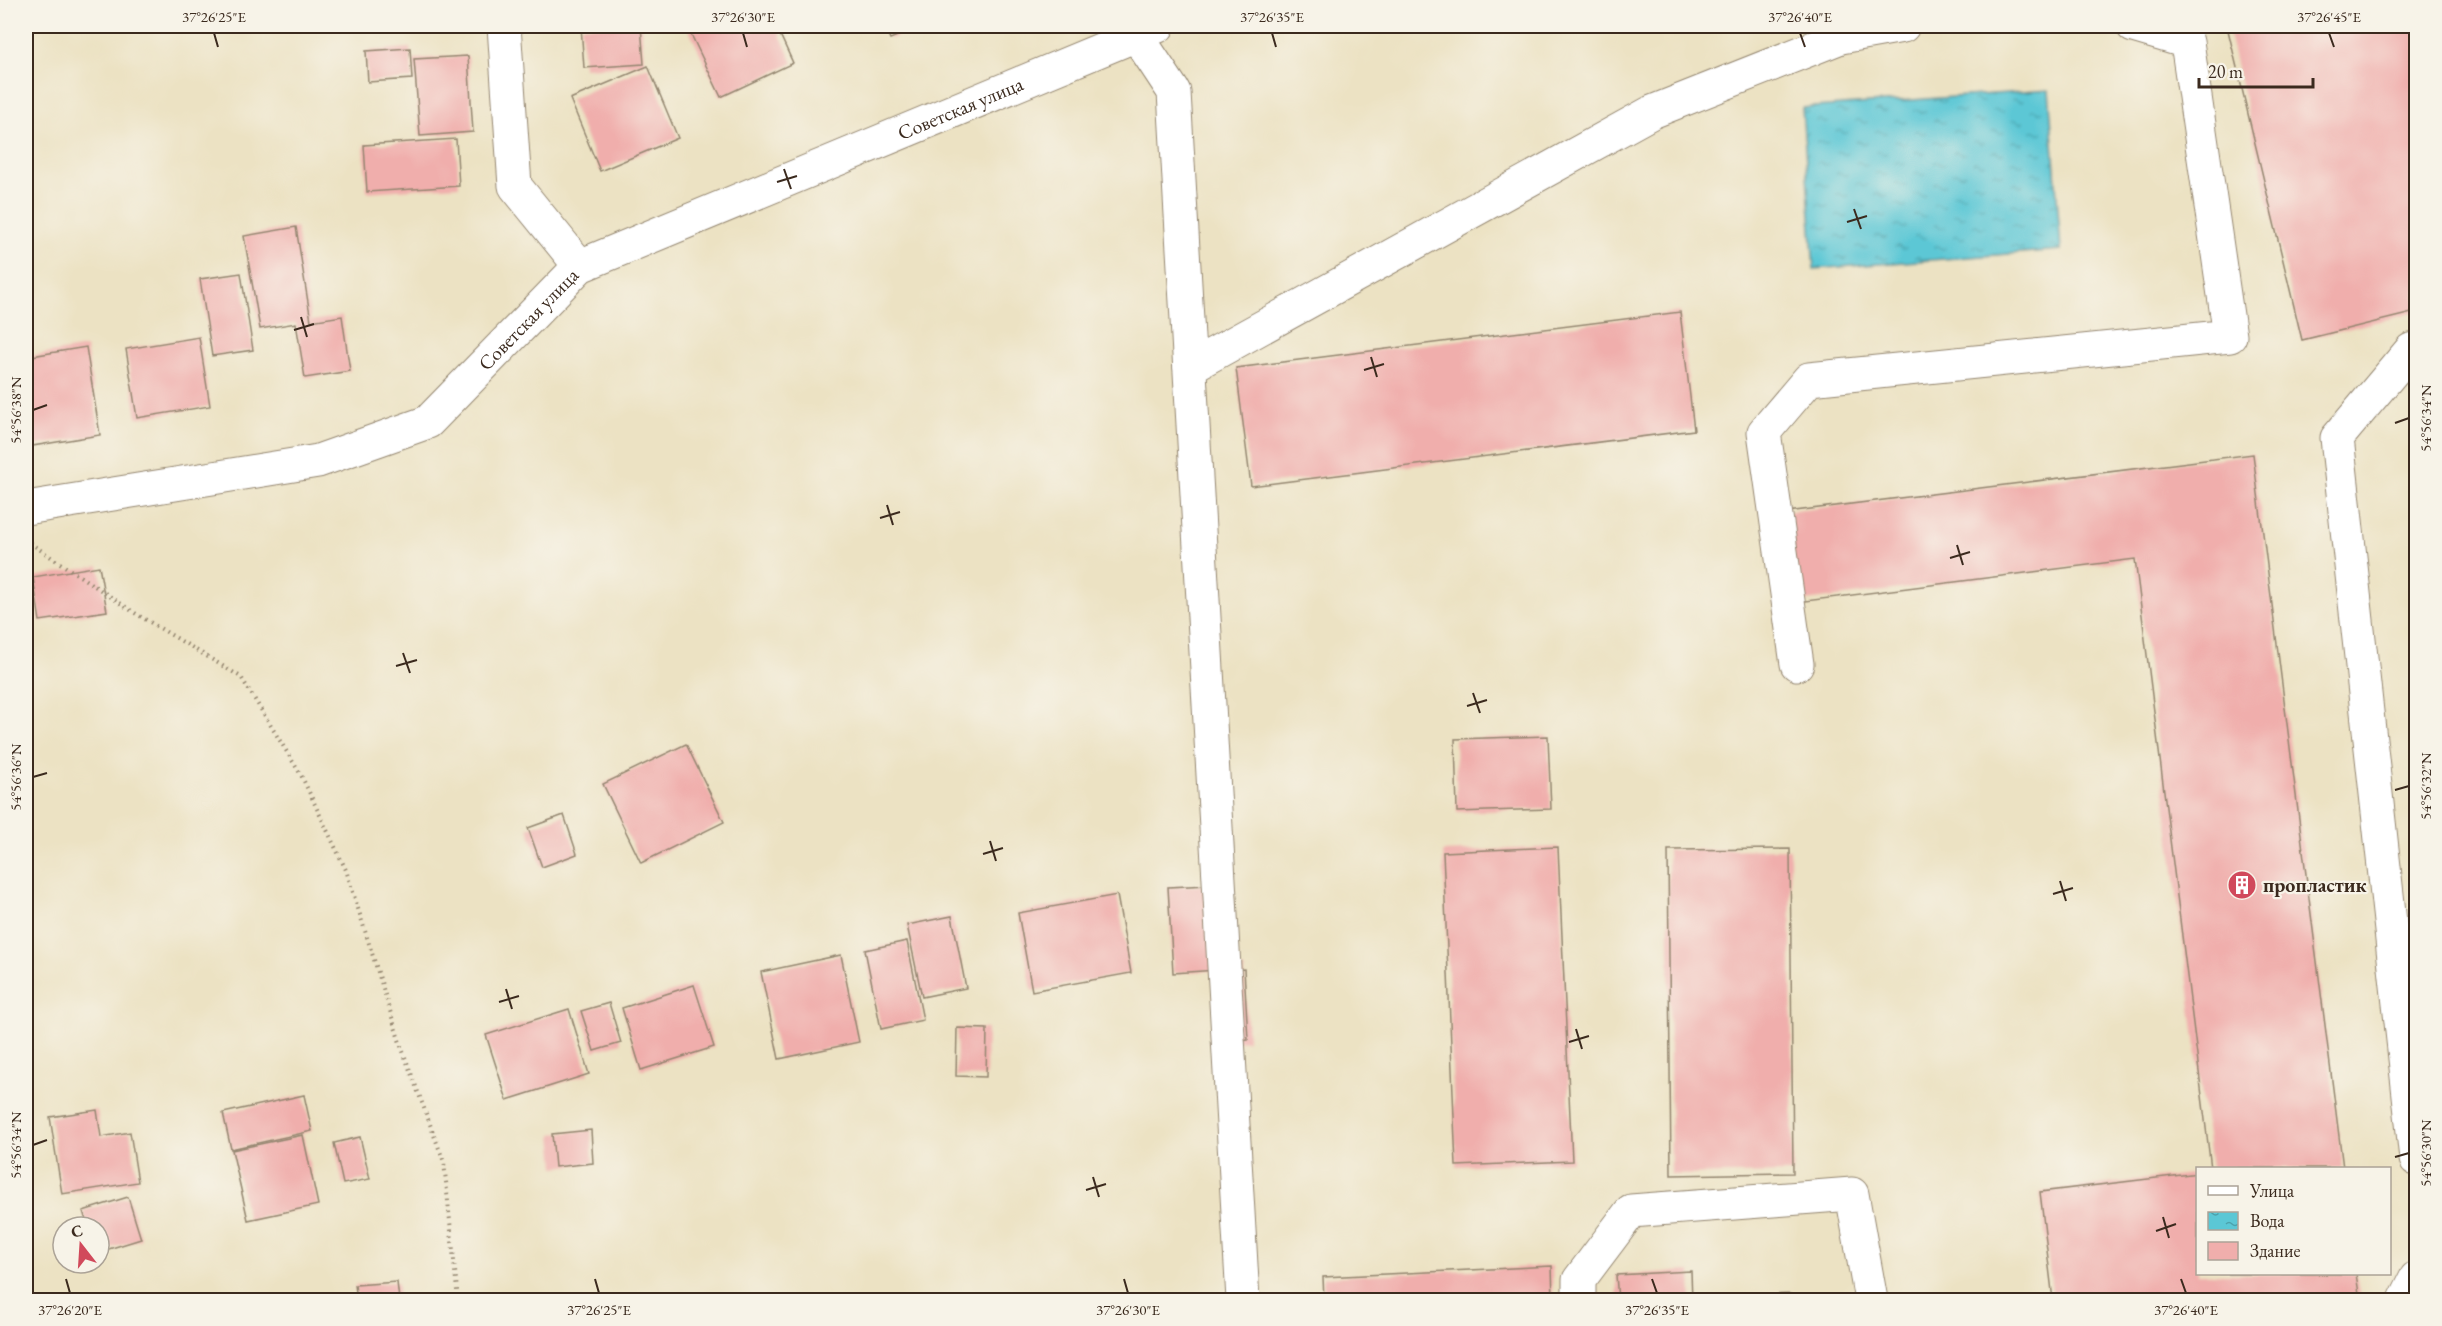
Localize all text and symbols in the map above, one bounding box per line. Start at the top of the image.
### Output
text: 37°26'25"E [182,7,247,26]
text: 37°26'30"E [711,7,776,26]
text: 37°26'35"E [1240,7,1305,26]
text: 37°26'40"E [1768,7,1833,26]
text: 37°26'45"E [2297,7,2362,26]
scale bar [2199,51,2313,89]
text: 20 m [2208,60,2243,83]
street label: Советская улица [894,71,1027,146]
street label: Советская улица [472,262,584,376]
text: 54°56'38"N [6,376,25,444]
text: 54°56'34"N [2416,384,2435,452]
text: 54°56'36"N [6,743,25,811]
text: 54°56'32"N [2416,752,2435,820]
building icon: пропластик [2226,869,2258,901]
place label: пропластик [2263,872,2367,898]
text: 54°56'34"N [6,1111,25,1179]
text: 54°56'30"N [2416,1119,2435,1187]
legend [2196,1167,2391,1275]
text: Улица [2249,1179,2295,1202]
text: Вода [2250,1209,2285,1232]
north arrow [51,1215,111,1275]
text: С [68,1219,85,1243]
text: Здание [2250,1239,2300,1262]
text: 37°26'20"E [38,1300,103,1319]
text: 37°26'25"E [567,1300,632,1319]
text: 37°26'30"E [1096,1300,1161,1319]
text: 37°26'35"E [1625,1300,1690,1319]
text: 37°26'40"E [2154,1300,2219,1319]

